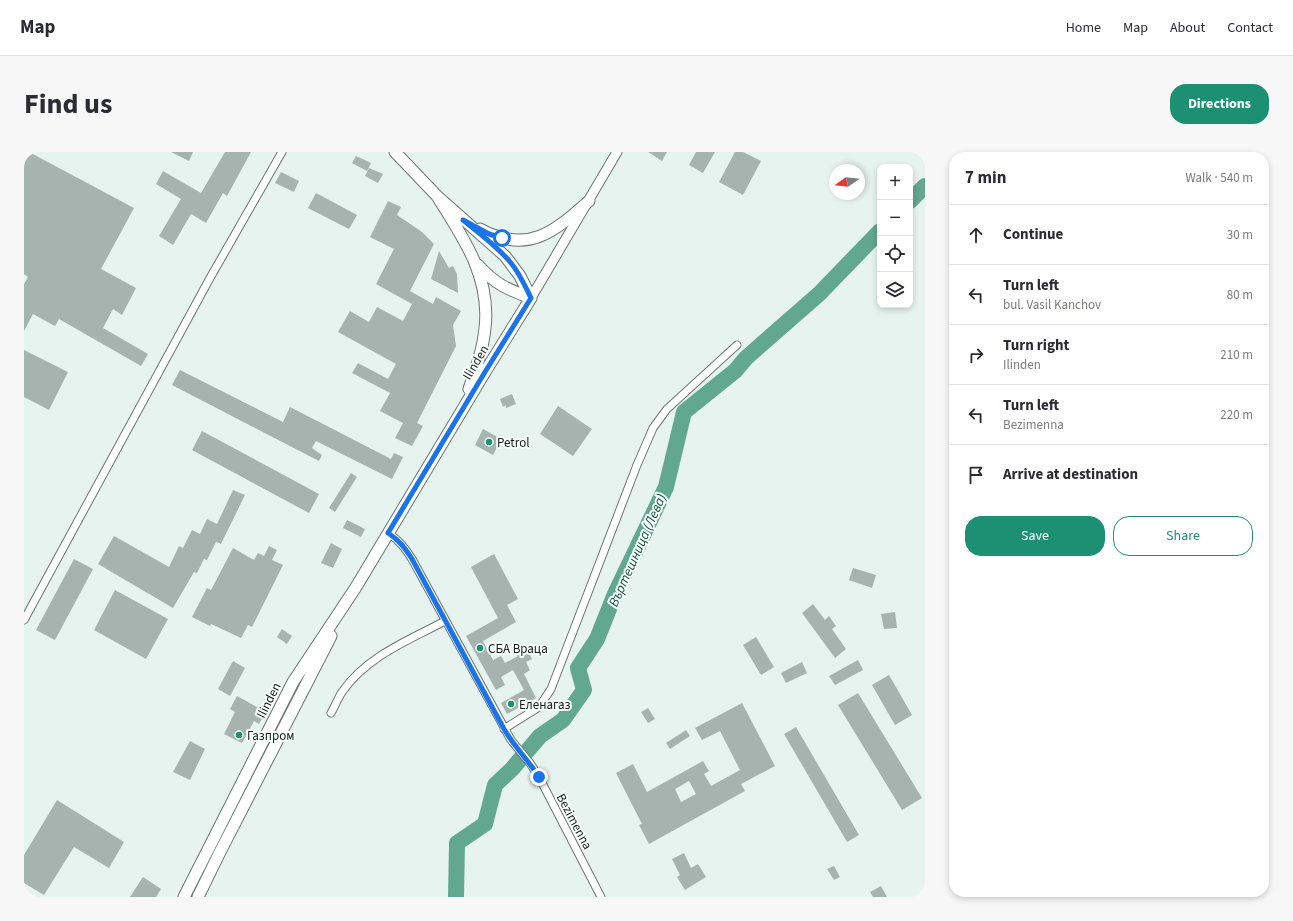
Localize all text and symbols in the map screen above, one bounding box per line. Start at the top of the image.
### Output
text: Map [20,14,55,41]
text: Home [1066,18,1101,38]
text: Map [1123,18,1148,38]
text: About [1170,18,1205,38]
text: Contact [1227,18,1273,38]
text: Find us [24,84,112,124]
button: Directions [1170,84,1269,124]
north arrow [829,164,865,200]
map controls [877,164,913,308]
button: + [877,164,913,200]
text: 7 min [965,166,1006,190]
text: Walk · 540 m [1185,169,1253,187]
button: − [877,200,913,236]
icon: ahead [965,224,987,246]
text: Continue [1003,224,1063,245]
text: 30 m [1227,226,1253,244]
route start [493,229,511,247]
button: locate [877,236,913,272]
button: layers [877,272,913,308]
text: Turn left [1003,275,1059,296]
icon: left [965,284,987,306]
text: 80 m [1227,286,1253,304]
text: bul. Vasil Kanchov [1003,296,1101,314]
text: Turn right [1003,335,1069,356]
street label: Ilinden [458,342,493,383]
icon: right [965,344,987,366]
text: 210 m [1220,346,1253,364]
text: Ilinden [1003,356,1041,374]
text: Turn left [1003,395,1059,416]
icon: left [965,404,987,426]
text: 220 m [1220,406,1253,424]
text: Bezimenna [1003,416,1064,434]
place label: Petrol [497,434,530,452]
marker: Petrol [484,437,494,447]
icon: arrive [965,464,987,486]
text: Arrive at destination [1003,464,1138,485]
water label: Въртешница (Лева) [604,491,672,610]
button: Save [965,516,1105,556]
button: Share [1113,516,1253,556]
place label: СБА Враца [488,640,548,658]
marker: СБА Враца [475,643,485,653]
street label: Ilinden [252,680,285,721]
place label: Еленагаз [519,696,571,714]
marker: Еленагаз [506,699,516,709]
place label: Газпром [247,727,294,745]
marker: Газпром [234,730,244,740]
route end [530,768,548,786]
street label: Bezimenna [552,790,596,853]

